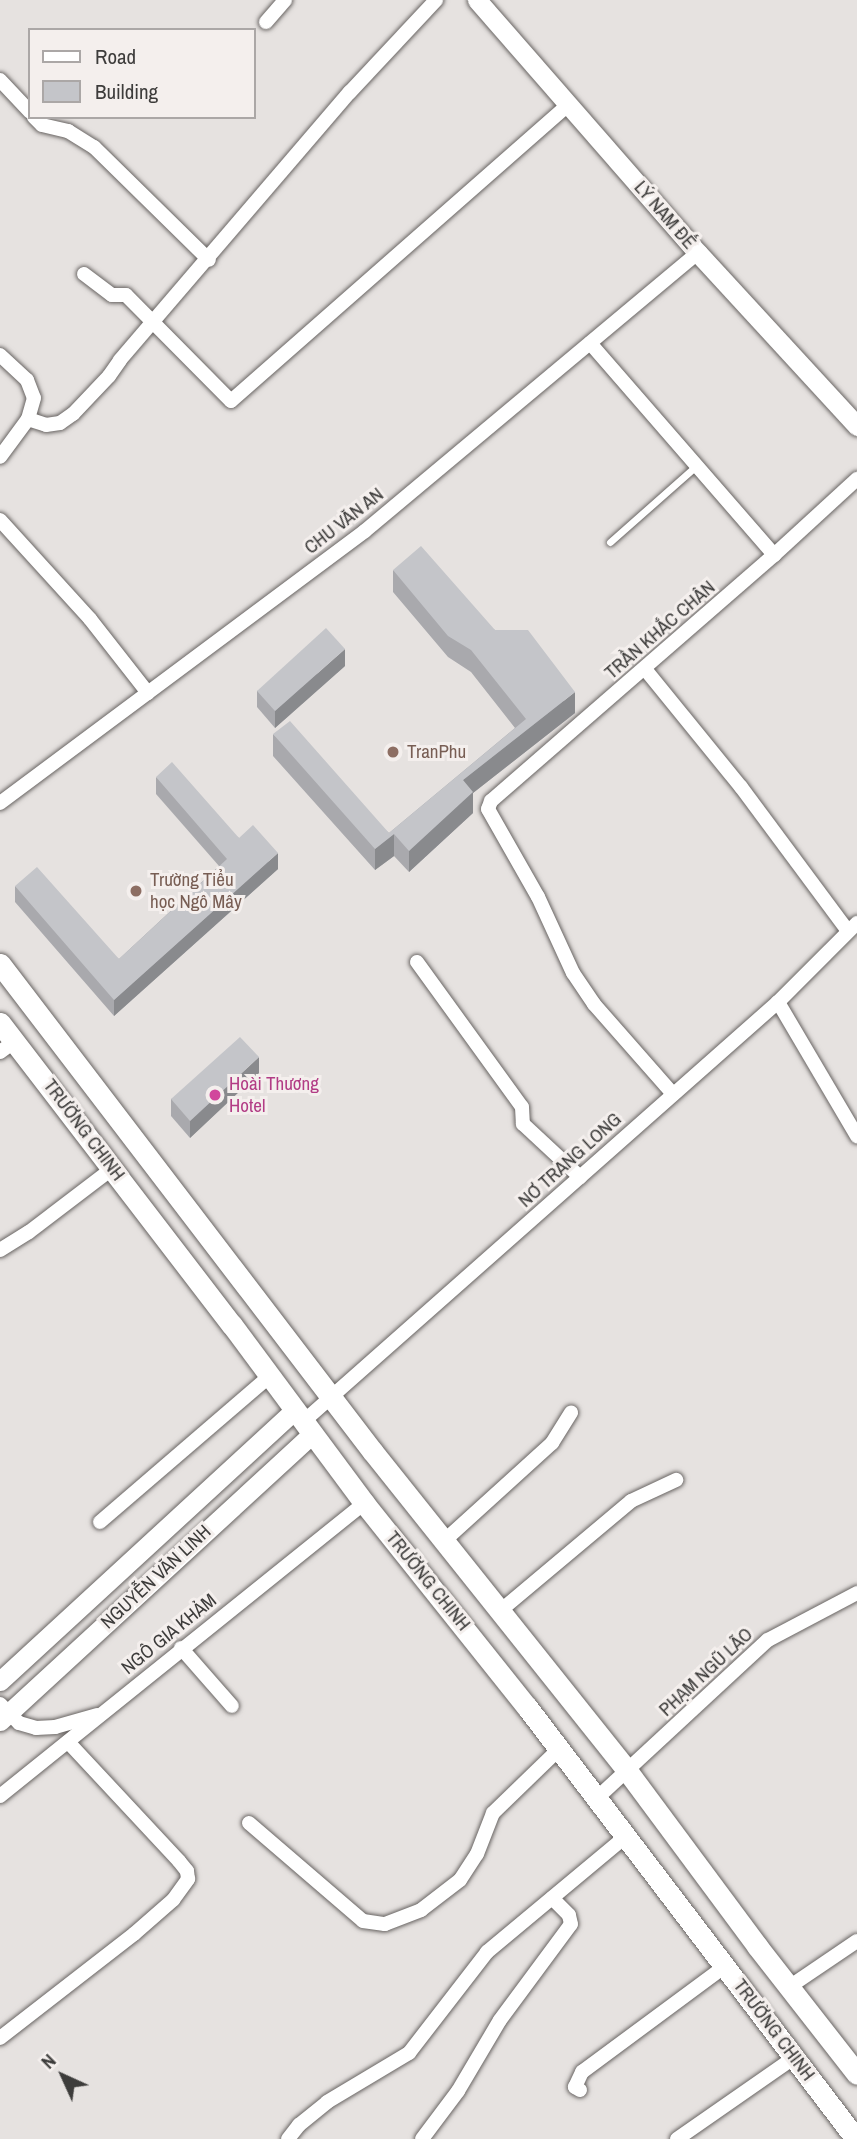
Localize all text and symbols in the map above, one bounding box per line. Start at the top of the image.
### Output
legend [28,28,256,119]
text: Road [95,42,136,71]
text: Building [95,77,158,106]
street label: LÝ NAM ĐẾ [629,176,701,254]
street label: CHU VĂN AN [300,483,388,559]
street label: TRẦN KHẮC CHÂN [600,576,720,684]
place label: TranPhu [407,741,466,763]
marker: TranPhu [385,744,401,760]
place label: Trường Tiểu học Ngô Mây [150,869,242,913]
marker: Trường Tiểu học Ngô Mây [128,883,144,899]
place label: Hoài Thương Hotel [229,1073,319,1117]
street label: TRƯỜNG CHINH [38,1075,130,1185]
marker: Hoài Thương Hotel [207,1087,223,1103]
street label: NƠ TRANG LONG [514,1108,626,1212]
street label: NGUYỄN VĂN LINH [96,1520,216,1634]
street label: TRƯỜNG CHINH [381,1527,475,1635]
street label: NGÔ GIA KHẢM [117,1589,221,1679]
street label: PHẠM NGŨ LÃO [655,1623,757,1721]
street label: TRƯỜNG CHINH [728,1975,820,2085]
north arrow [28,2041,98,2111]
text: N [35,2048,61,2074]

